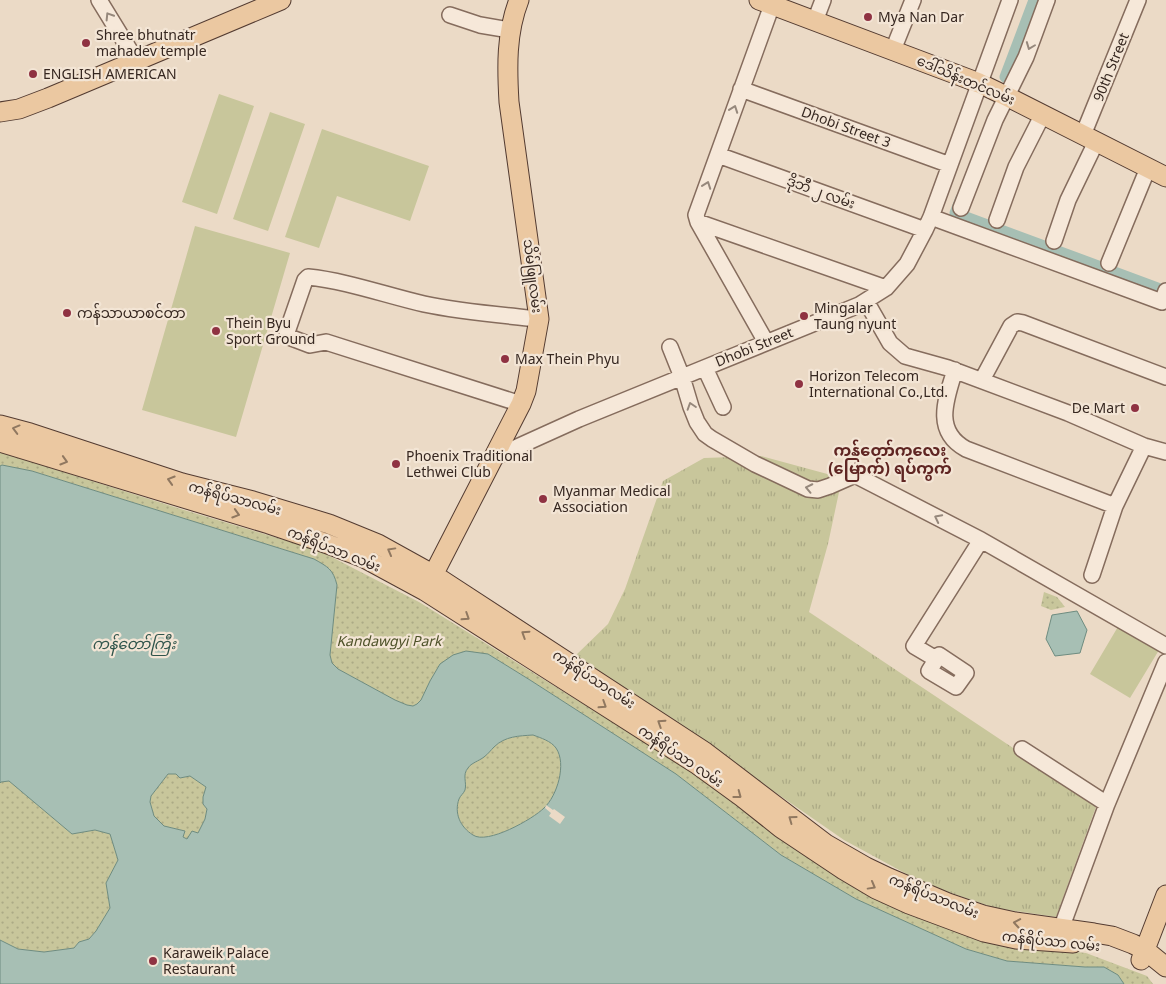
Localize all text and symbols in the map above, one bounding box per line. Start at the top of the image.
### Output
place label: Mya Nan Dar [878,3,964,34]
marker: Mya Nan Dar [862,11,874,23]
one-way arrow [105,12,115,21]
place label: Shree bhutnatr mahadev temple [96,21,207,68]
street label: 90th Street [1084,28,1140,107]
marker: Shree bhutnatr mahadev temple [80,37,92,49]
one-way arrow [1026,41,1036,49]
street label: ဒေါ်သိန်းတင်လမ်း [911,47,1020,116]
place label: ENGLISH AMERICAN [43,60,177,91]
marker: ENGLISH AMERICAN [27,68,39,80]
street label: Dhobi Street 3 [796,98,895,159]
one-way arrow [728,105,738,113]
street label: ဒိုဘီ ၂ လမ်း [782,167,859,220]
one-way arrow [701,181,711,190]
street label: သိမ်ဖြူလမ်း [512,237,551,315]
place label: Mingalar Taung nyunt [814,294,896,341]
place label: ကန်သာယာစင်တာ [77,299,186,330]
marker: ကန်သာယာစင်တာ [61,307,73,319]
place label: Thein Byu Sport Ground [226,309,315,356]
marker: Mingalar Taung nyunt [798,310,810,322]
street label: Dhobi Street [711,319,799,378]
marker: Thein Byu Sport Ground [210,325,222,337]
place label: Max Thein Phyu [515,345,620,376]
marker: Max Thein Phyu [499,353,511,365]
place label: Horizon Telecom International Co.,Ltd. [809,362,948,409]
marker: Horizon Telecom International Co.,Ltd. [793,378,805,390]
place label: De Mart [1072,394,1125,425]
marker: De Mart [1129,402,1141,414]
one-way arrow [687,403,697,411]
one-way arrow [13,425,21,435]
district label: ကန်တော်ကလေး (မြောက်) ရပ်ကွက် [828,435,952,488]
place label: Phoenix Traditional Lethwei Club [406,442,533,489]
one-way arrow [59,456,67,466]
marker: Phoenix Traditional Lethwei Club [390,458,402,470]
street label: ကန်ရိပ်သာလမ်း [185,472,285,527]
one-way arrow [167,475,175,485]
place label: Myanmar Medical Association [553,477,671,524]
one-way arrow [805,483,814,494]
marker: Myanmar Medical Association [537,493,549,505]
one-way arrow [231,508,239,518]
one-way arrow [934,514,943,524]
street label: ကန်ရိပ်သာ လမ်း [282,518,385,583]
one-way arrow [388,548,397,558]
one-way arrow [461,611,470,620]
park label: Kandawgyi Park [336,627,444,658]
water label: ကန်တော်ကြီး [92,629,177,662]
one-way arrow [521,631,530,640]
street label: ကန်ရိပ်သာလမ်း [545,641,641,719]
one-way arrow [598,698,607,708]
street label: ကန်ရိပ်သာ လမ်း [631,717,730,798]
one-way arrow [657,720,666,729]
one-way arrow [732,789,741,797]
one-way arrow [789,816,798,824]
street label: ကန်ရိပ်သာလမ်း [884,865,983,930]
one-way arrow [867,880,876,890]
one-way arrow [1012,918,1021,928]
street label: ကန်ရိပ်သာ လမ်း [1000,922,1102,963]
place label: Karaweik Palace Restaurant [163,939,269,984]
marker: Karaweik Palace Restaurant [147,955,159,967]

